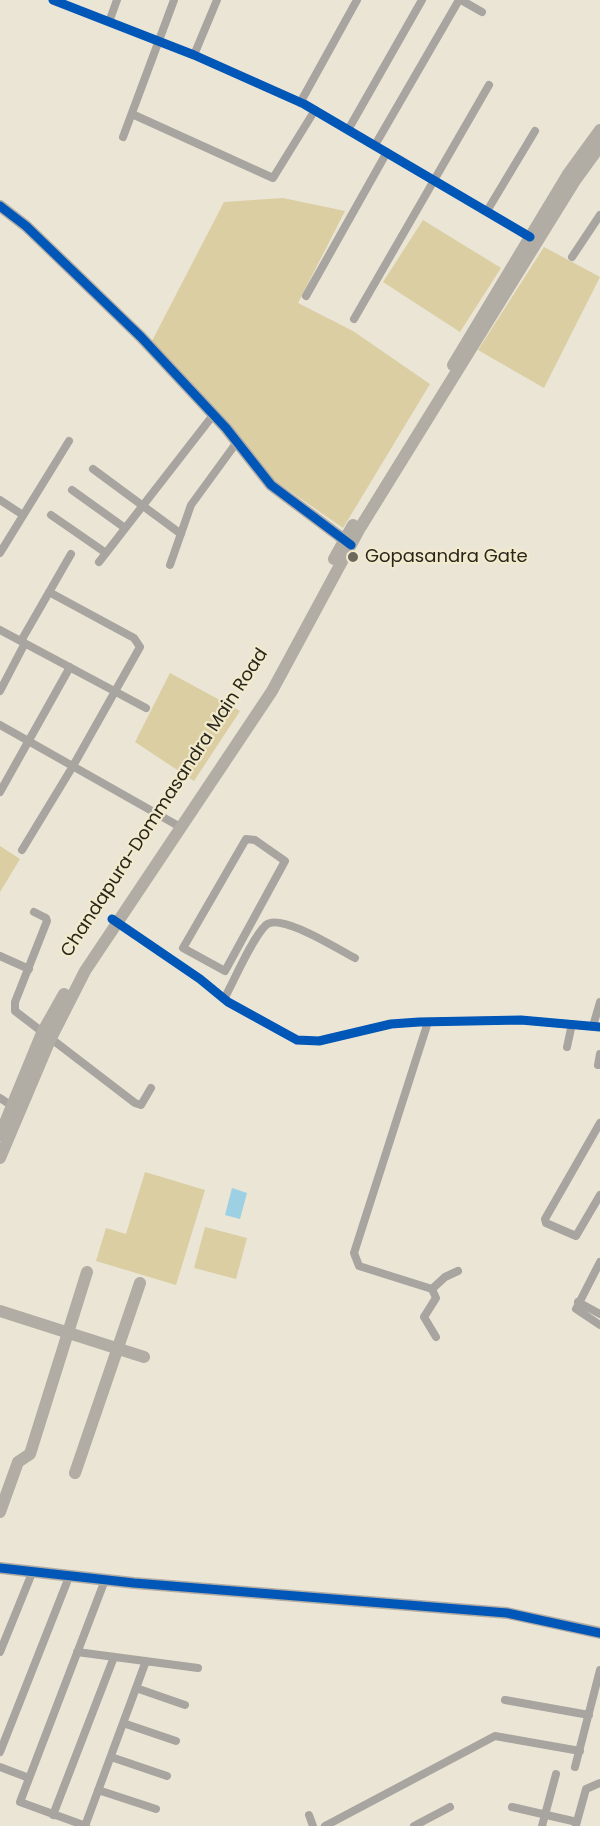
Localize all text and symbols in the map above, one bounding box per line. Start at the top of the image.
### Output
place label: Gopasandra Gate [365,546,528,568]
marker: Gopasandra Gate [346,550,360,564]
street label: Chandapura-Dommasandra Main Road [57,645,273,961]

